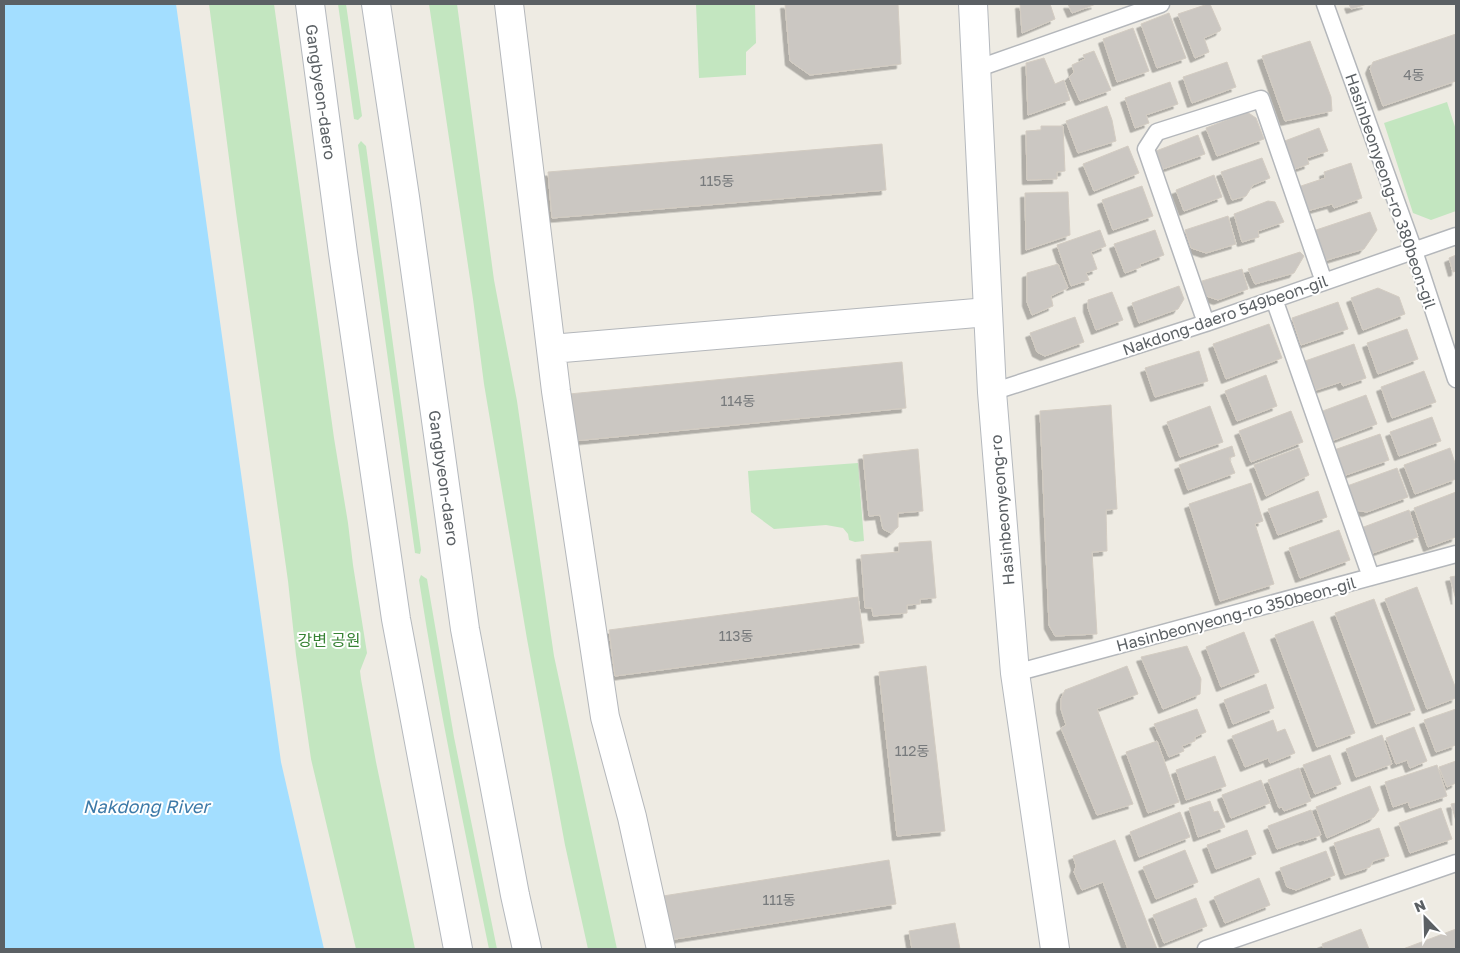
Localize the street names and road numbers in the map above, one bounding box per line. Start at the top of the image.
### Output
street label: Gangbyeon-daero [302,23,340,161]
street label: Hasinbeonyeong-ro 380beon-gil [1341,71,1441,311]
street label: Nakdong-daero 549beon-gil [1120,270,1330,360]
street label: Gangbyeon-daero [425,409,463,547]
street label: Hasinbeonyeong-ro [985,434,1019,586]
street label: Hasinbeonyeong-ro 350beon-gil [1114,572,1358,656]

